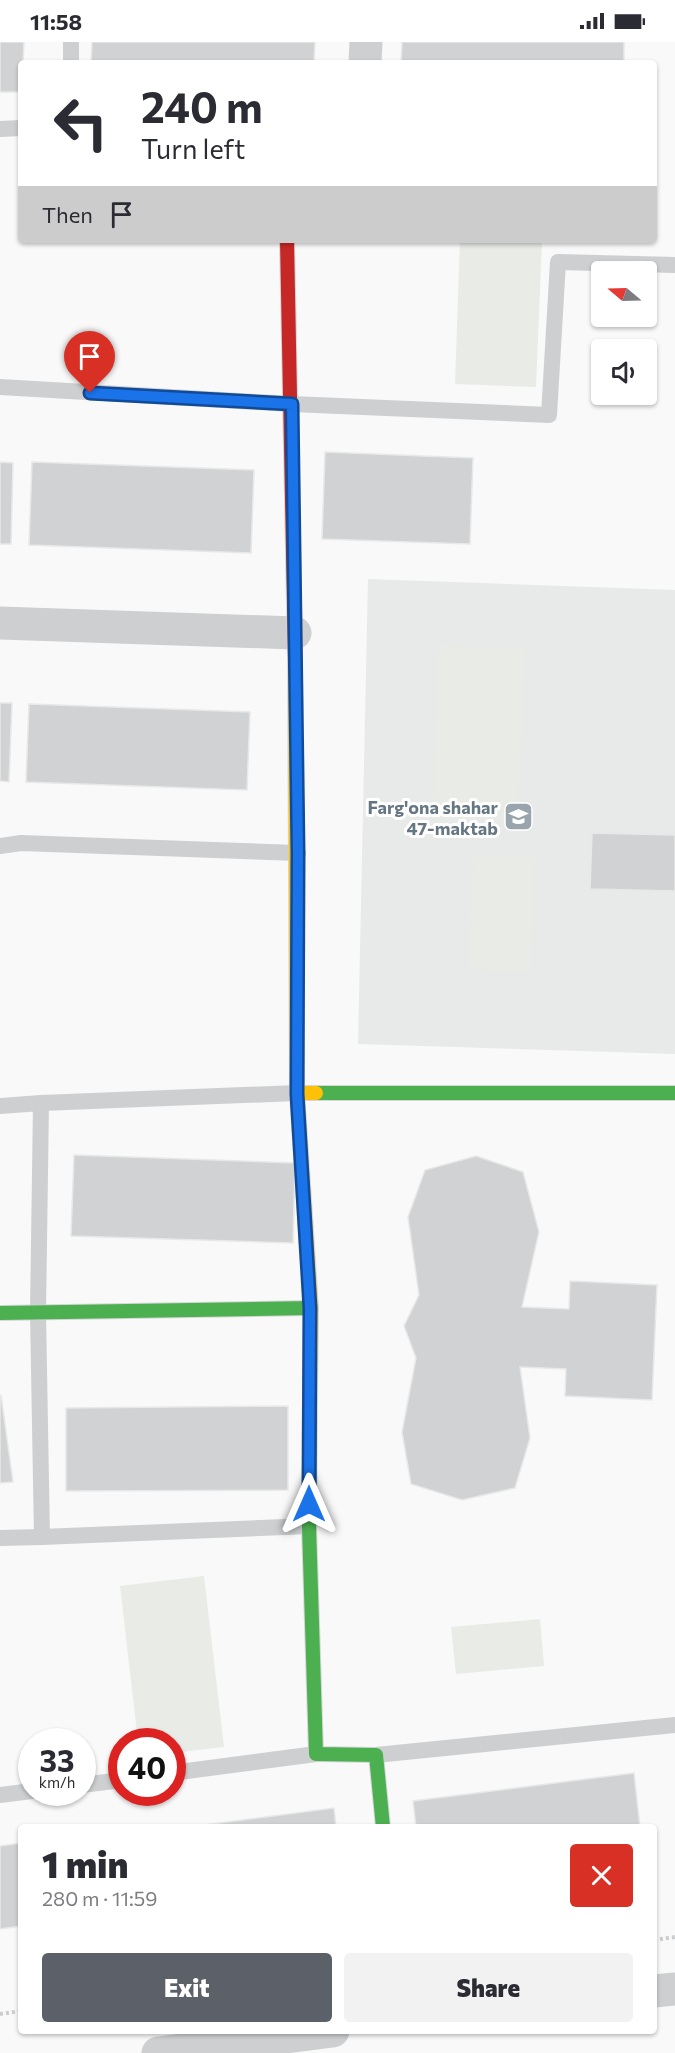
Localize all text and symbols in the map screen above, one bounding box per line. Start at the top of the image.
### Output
text: 11:58 [30,8,82,35]
text: 240 m [141,80,263,132]
icon: left [42,84,120,162]
text: Turn left [141,132,245,165]
icon: arrive [105,198,138,231]
text: Then [42,201,93,228]
north arrow [591,261,657,327]
map controls [591,261,657,405]
pin [64,331,115,393]
button: sound [591,339,657,405]
icon: arrive [73,340,106,373]
place label: Farg'ona shahar 47-maktab [367,796,499,839]
school or university icon: Farg'ona shahar 47-maktab [503,801,535,833]
position arrow [277,1472,341,1536]
speed limit sign: 40 [108,1728,186,1806]
text: 33 [40,1741,74,1778]
text: km/h [39,1773,75,1791]
text: 1 min [42,1841,128,1885]
button: close [570,1844,633,1907]
text: 280 m · 11:59 [42,1886,157,1910]
button: Exit [42,1953,332,2022]
button: Share [344,1953,633,2022]

